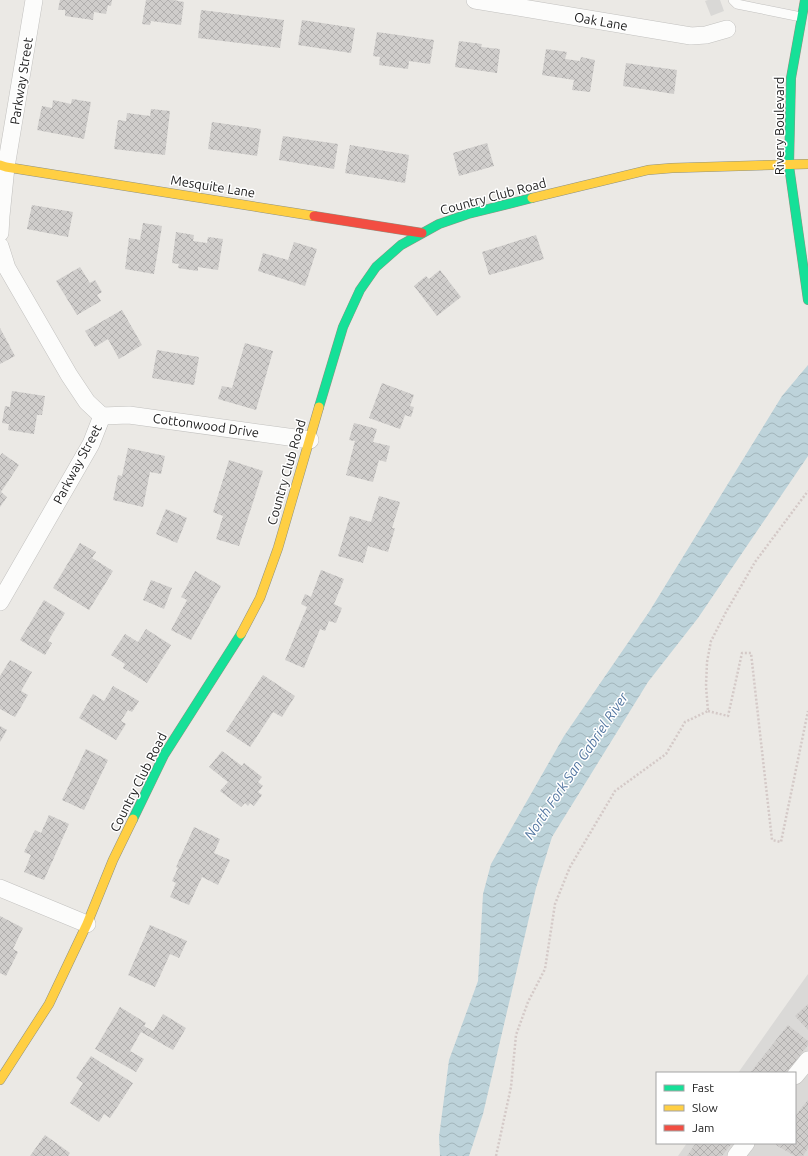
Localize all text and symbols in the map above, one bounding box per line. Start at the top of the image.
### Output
street label: Oak Lane [573,9,629,33]
street label: Parkway Street [7,36,35,126]
street label: Rivery Boulevard [772,77,786,175]
street label: Mesquite Lane [170,172,256,200]
street label: Country Club Road [438,175,548,217]
street label: Cottonwood Drive [152,411,260,439]
street label: Country Club Road [264,418,308,526]
street label: Parkway Street [50,422,104,506]
water label: North Fork San Gabriel River [521,689,632,843]
street label: Country Club Road [107,730,169,834]
legend [656,1072,796,1144]
text: Fast [692,1081,714,1094]
text: Slow [692,1101,718,1114]
text: Jam [692,1121,714,1134]

